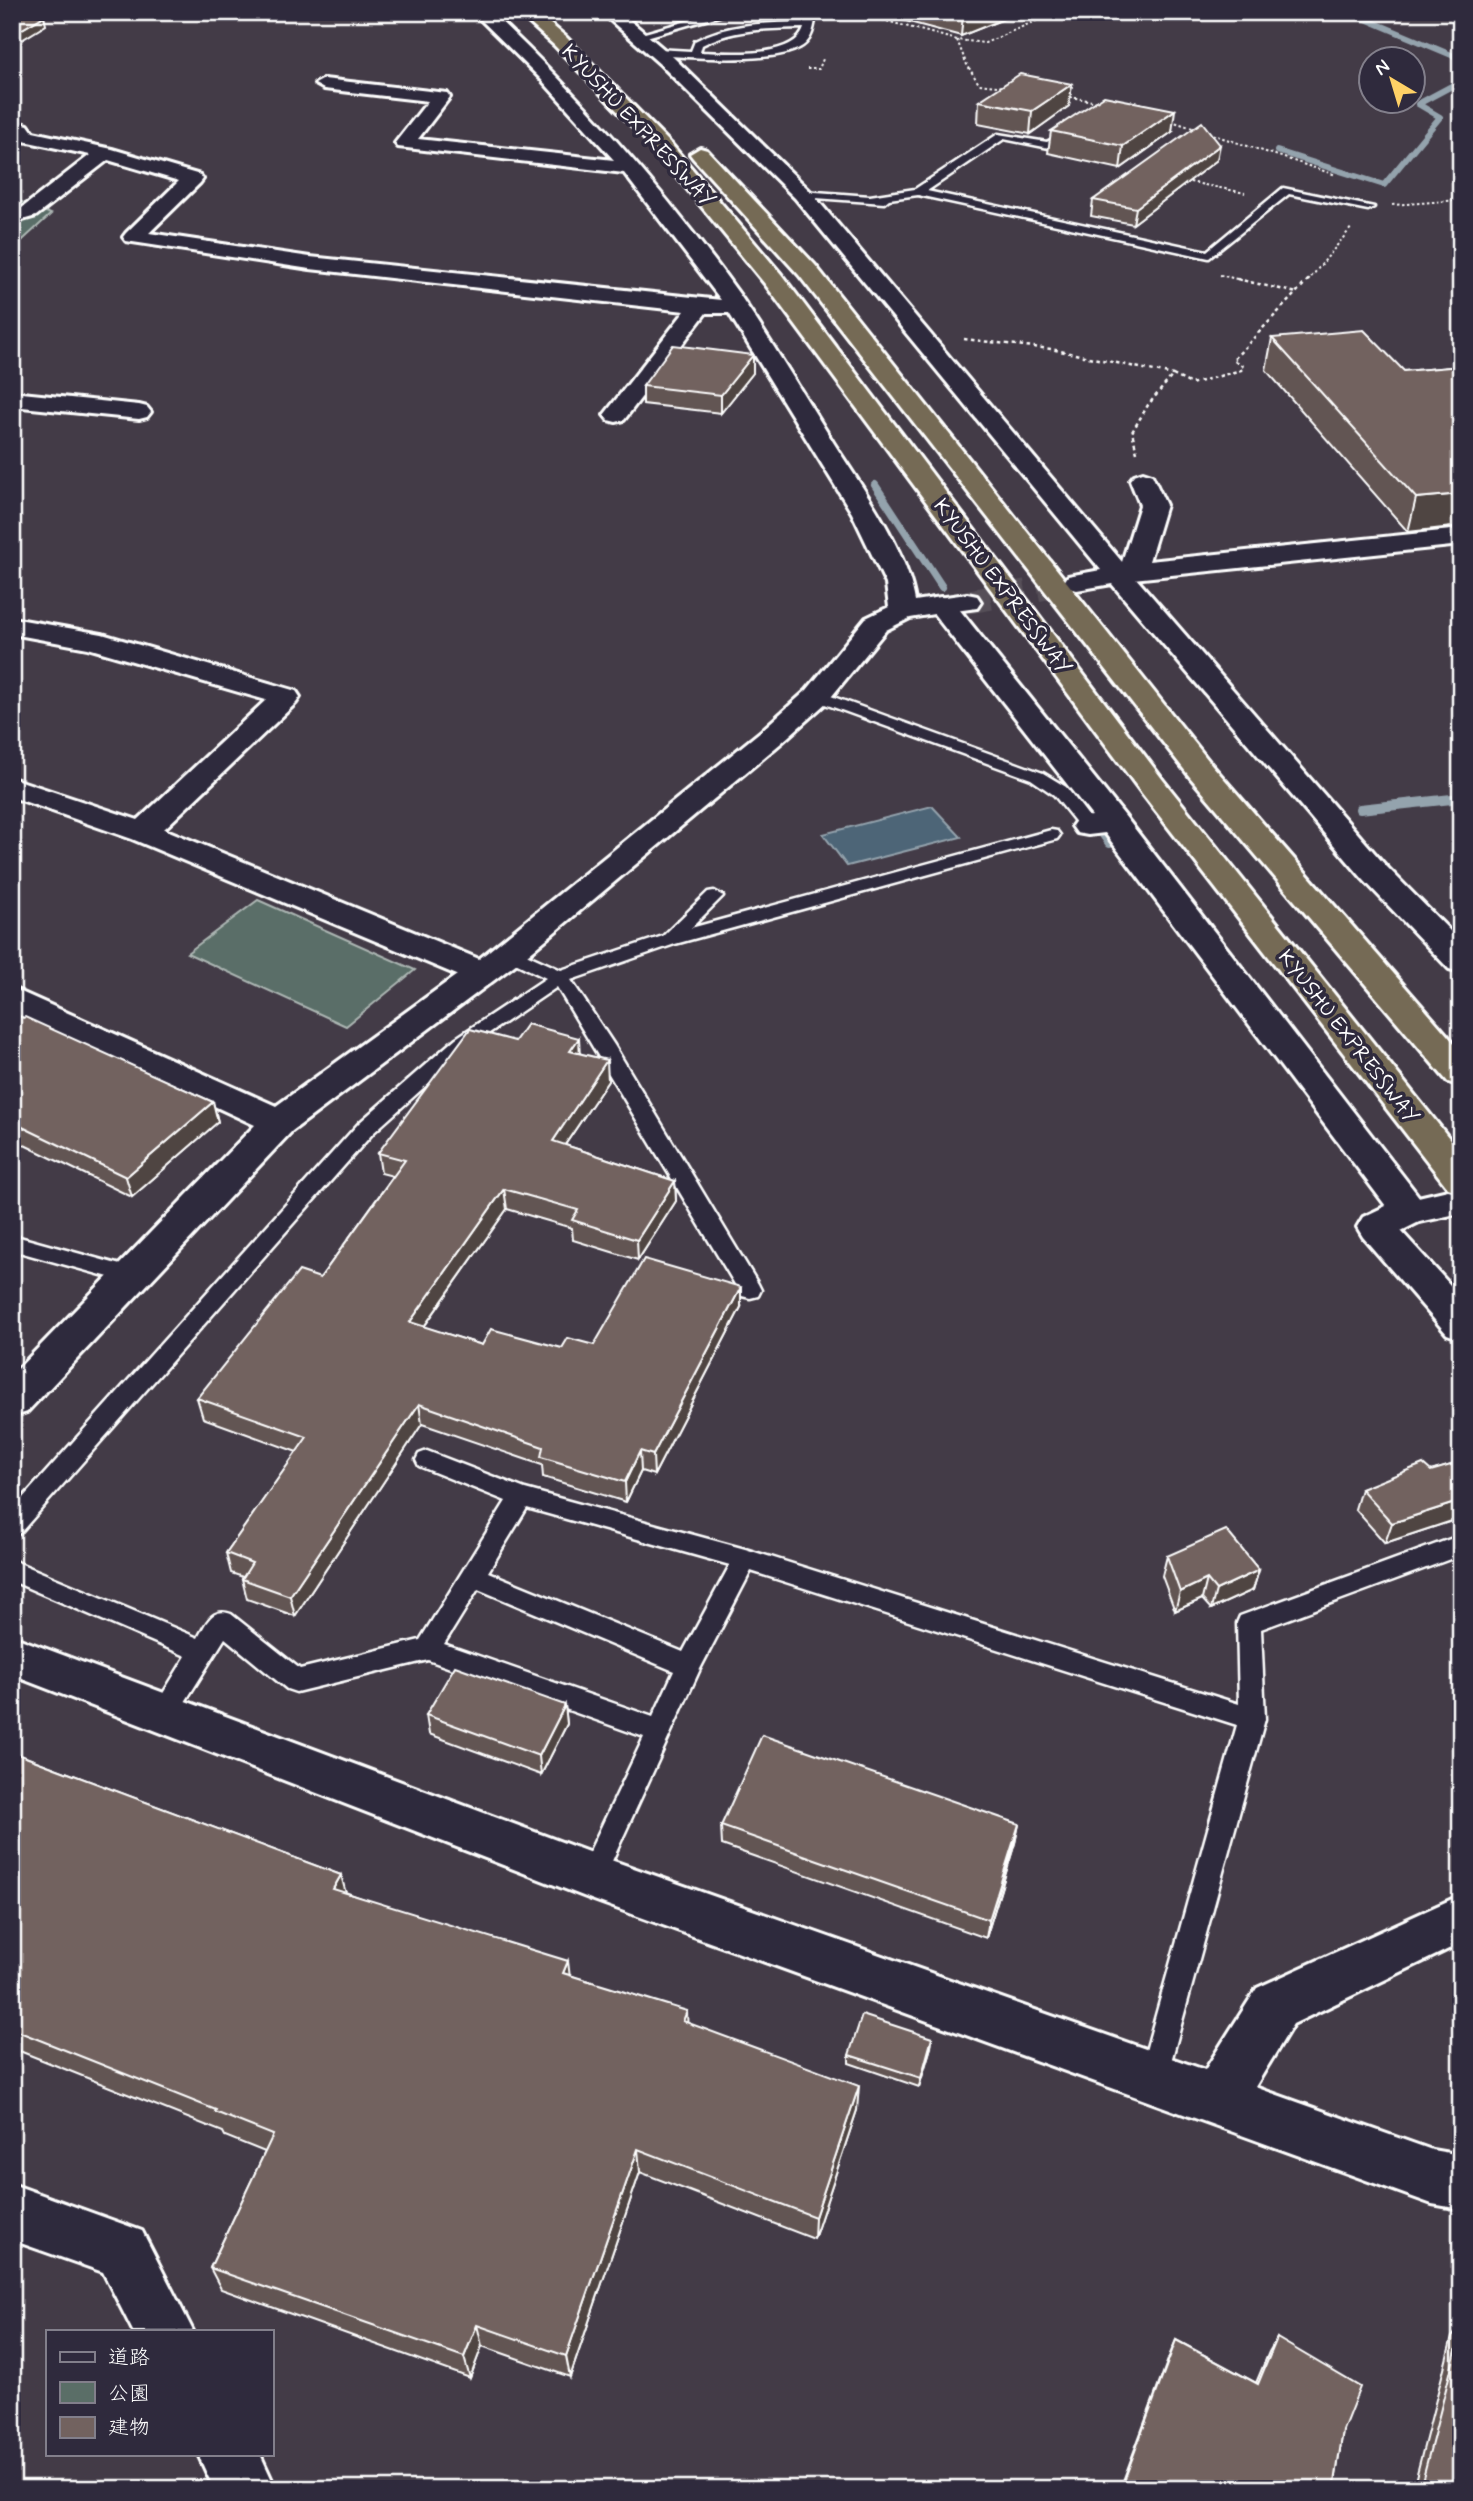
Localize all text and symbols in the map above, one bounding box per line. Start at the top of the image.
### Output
street label: KYUSHU EXPRESSWAY [555,38,721,214]
north arrow [1358,46,1428,116]
text: N [1370,54,1395,82]
street label: KYUSHU EXPRESSWAY [927,493,1077,681]
street label: KYUSHU EXPRESSWAY [1271,944,1425,1130]
legend [46,2330,273,2456]
text: 道路 [108,2344,150,2372]
text: 公園 [108,2380,150,2408]
text: 建物 [108,2414,150,2442]

